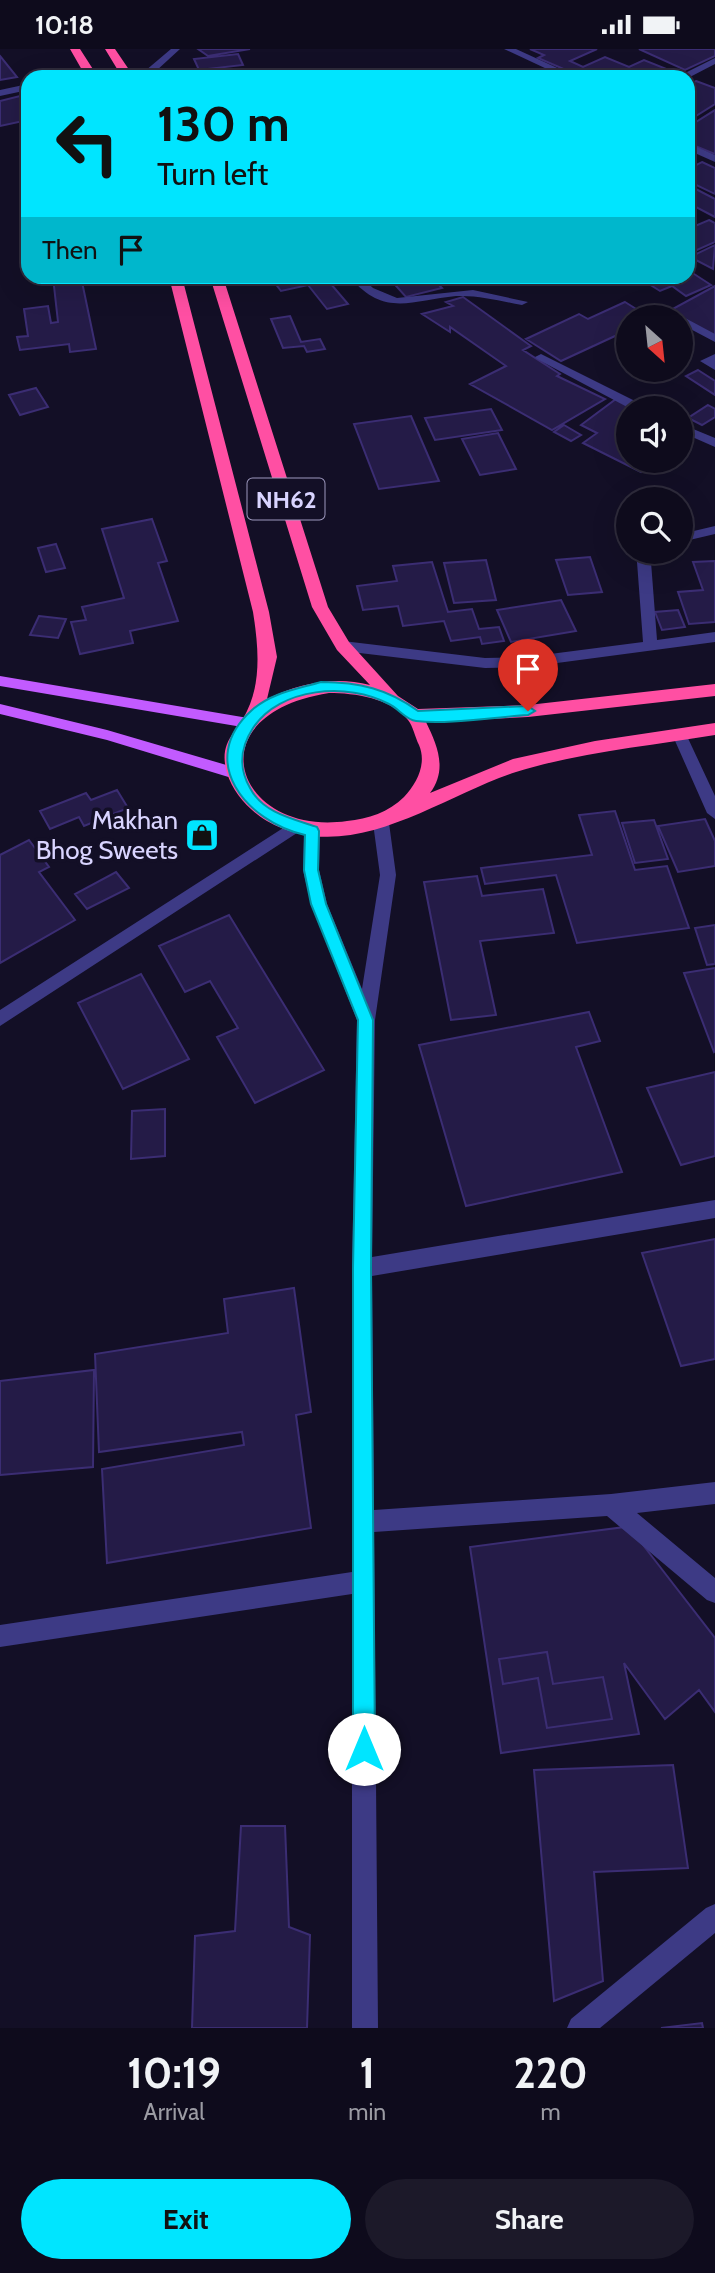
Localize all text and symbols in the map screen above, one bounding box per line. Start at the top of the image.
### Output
text: 10:18 [35,9,94,41]
text: 130 m [157,94,290,153]
icon: left [42,98,133,189]
text: Turn left [157,154,268,193]
icon: arrive [112,231,150,269]
text: Then [42,234,98,266]
north arrow [616,305,693,381]
map controls [616,305,693,564]
button: sound [616,396,693,473]
road number: NH62 [247,479,324,520]
button: search [616,487,693,564]
pin [498,639,558,711]
icon: arrive [509,650,547,688]
place label: Makhan Bhog Sweets [36,804,178,866]
shop icon: Makhan Bhog Sweets [183,816,221,854]
position arrow [327,1712,401,1786]
text: 10:19 [127,2047,221,2099]
text: 1 [359,2047,375,2099]
text: 220 [514,2047,588,2099]
text: Arrival [144,2098,205,2126]
text: min [348,2098,386,2126]
text: m [540,2098,561,2126]
button: Exit [21,2179,351,2259]
button: Share [365,2179,694,2259]

